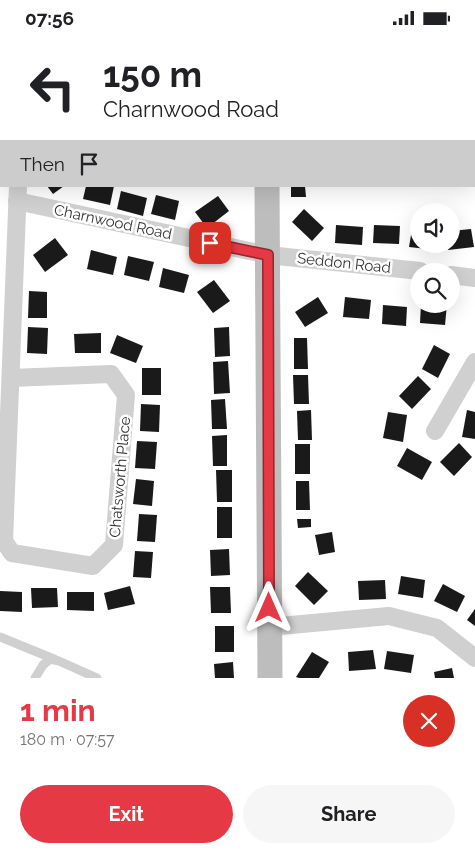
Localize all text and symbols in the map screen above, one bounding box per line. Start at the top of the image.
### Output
text: 07:56 [25,7,74,29]
text: 150 m [103,54,202,95]
icon: left [20,55,85,120]
text: Charnwood Road [103,96,279,122]
icon: arrive [75,150,103,178]
text: Then [20,153,65,175]
street label: Charnwood Road [52,201,174,243]
map controls [410,203,460,313]
button: sound [410,203,460,253]
pin [189,222,231,264]
icon: arrive [196,229,224,257]
street label: Seddon Road [296,249,392,277]
button: search [410,263,460,313]
street label: Chatsworth Place [106,415,134,538]
position arrow [242,581,294,633]
text: 1 min [20,693,96,728]
button: close [403,695,455,747]
text: 180 m · 07:57 [20,730,115,749]
button: Exit [20,785,233,843]
button: Share [243,785,455,843]

